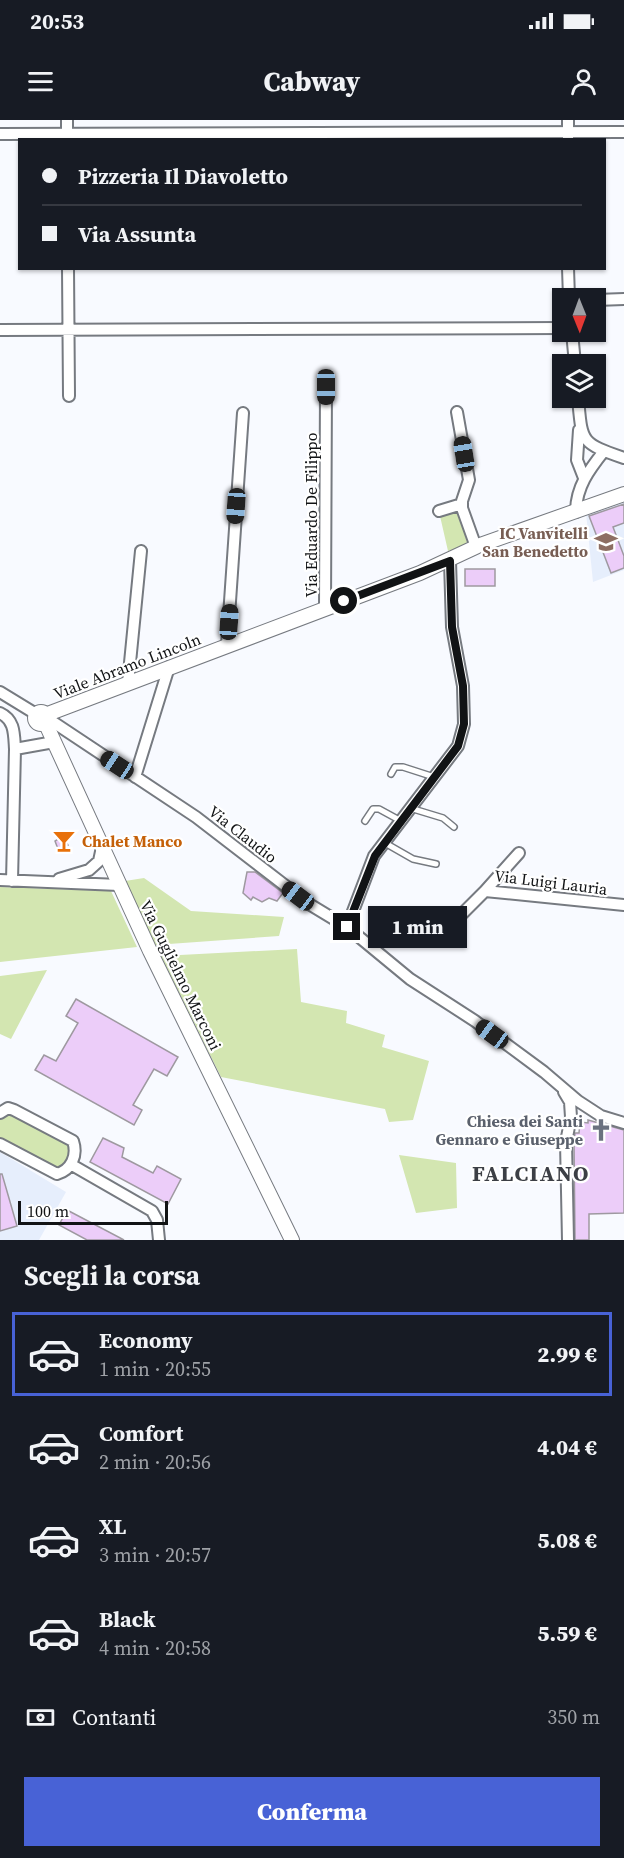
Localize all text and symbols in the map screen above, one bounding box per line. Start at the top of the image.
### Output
text: 20:53 [30,6,84,36]
text: Cabway [264,63,360,100]
icon: menu [24,65,57,98]
icon: person [567,65,600,98]
text: Pizzeria Il Diavoletto [78,161,288,191]
text: Via Assunta [78,219,196,249]
north arrow [552,288,606,342]
map controls [552,288,606,408]
button: layers [552,354,606,408]
car [317,369,335,405]
street label: Via Eduardo De Filippo [300,432,322,597]
car [452,435,476,473]
car [226,487,246,525]
place label: IC Vanvitelli San Benedetto [482,522,588,562]
school or university icon: IC Vanvitelli San Benedetto [593,529,619,555]
route start [330,587,357,614]
car [219,603,239,641]
street label: Viale Abramo Lincoln [50,628,204,704]
car [97,748,137,782]
street label: Via Claudio [204,800,282,868]
bar icon: Chalet Manco [51,828,77,854]
place label: Chalet Manco [82,830,182,852]
street label: Via Luigi Lauria [493,864,610,900]
car [278,878,318,914]
street label: Via Guglielmo Marconi [135,896,227,1054]
callout: 1 min [368,906,467,948]
route end [333,913,360,940]
text: 1 min [391,913,444,941]
car [472,1016,512,1052]
place label: Chiesa dei Santi Gennaro e Giuseppe [435,1110,583,1150]
church icon: Chiesa dei Santi Gennaro e Giuseppe [588,1117,614,1143]
district label: FALCIANO [472,1158,590,1188]
scale bar [18,1198,168,1226]
text: 100 m [27,1200,69,1222]
text: Scegli la corsa [24,1257,200,1294]
text: Economy [99,1325,193,1355]
icon: car [27,1327,81,1381]
text: 2.99 € [537,1339,597,1369]
text: 1 min · 20:55 [99,1355,211,1383]
text: Comfort [99,1418,183,1448]
icon: car [27,1420,81,1474]
text: 4.04 € [537,1432,597,1462]
text: 2 min · 20:56 [99,1448,211,1476]
text: XL [99,1511,126,1541]
icon: car [27,1513,81,1567]
text: 5.08 € [537,1525,597,1555]
text: 3 min · 20:57 [99,1541,211,1569]
text: Black [99,1604,156,1634]
icon: car [27,1606,81,1660]
text: 5.59 € [537,1618,597,1648]
text: 4 min · 20:58 [99,1634,211,1662]
icon: cash [24,1701,57,1734]
text: Contanti [72,1702,156,1732]
text: 350 m [547,1703,600,1731]
button: Conferma [24,1777,600,1846]

